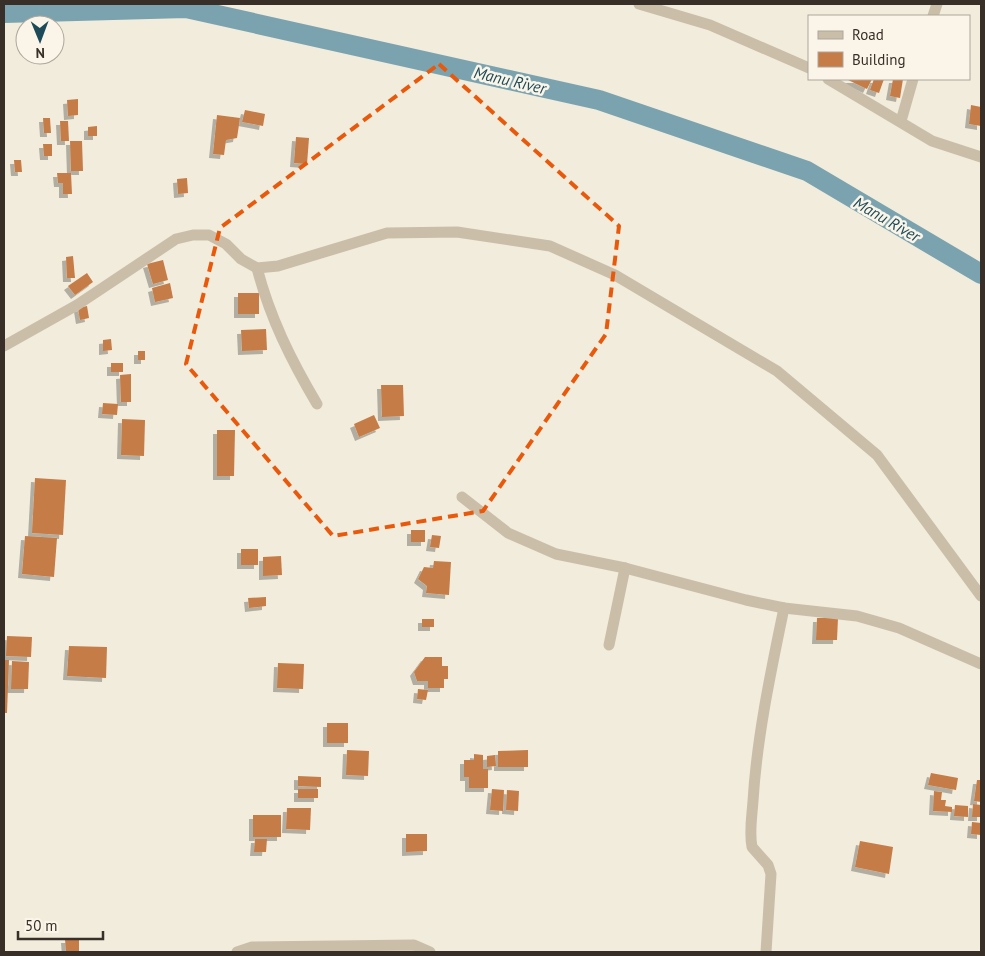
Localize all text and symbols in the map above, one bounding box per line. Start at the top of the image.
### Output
north arrow [15,15,65,65]
legend [808,15,970,80]
text: Road [852,25,884,44]
text: N [35,44,45,62]
text: Building [852,50,906,69]
water label: Manu River [472,62,550,98]
water label: Manu River [850,192,925,247]
scale bar [18,908,102,940]
text: 50 m [25,916,58,935]

